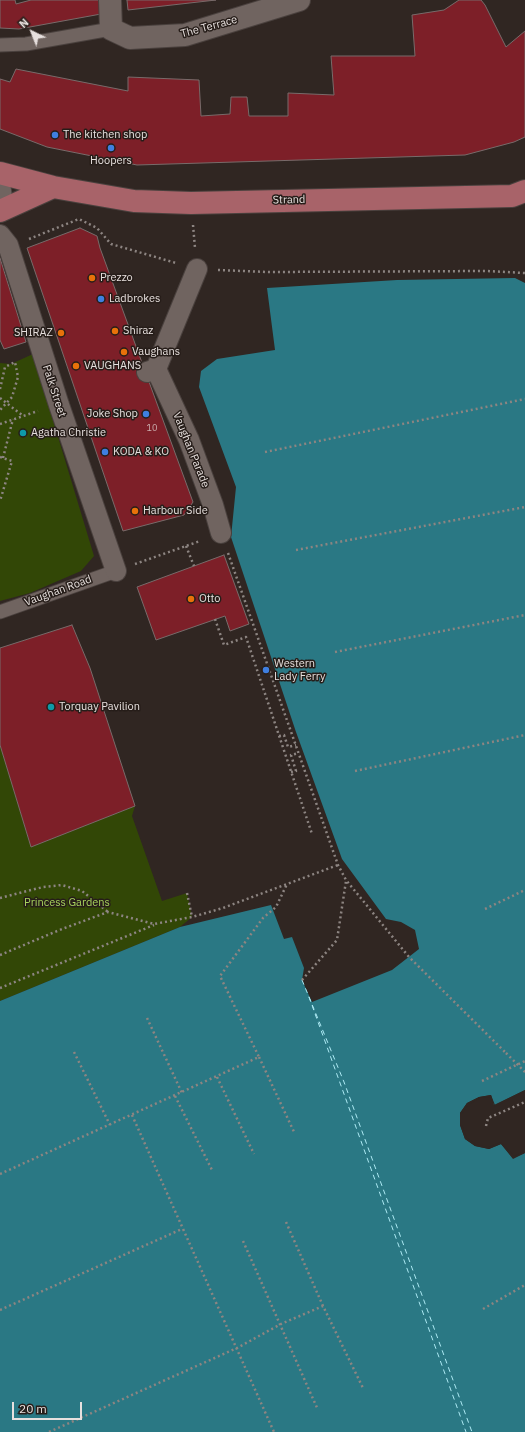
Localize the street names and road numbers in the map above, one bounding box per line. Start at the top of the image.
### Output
street label: The Terrace [179,13,239,41]
street label: Strand [273,193,305,207]
street label: Palk Street [39,363,69,419]
street label: Vaughan Parade [170,410,212,490]
street label: Vaughan Road [23,573,93,609]

